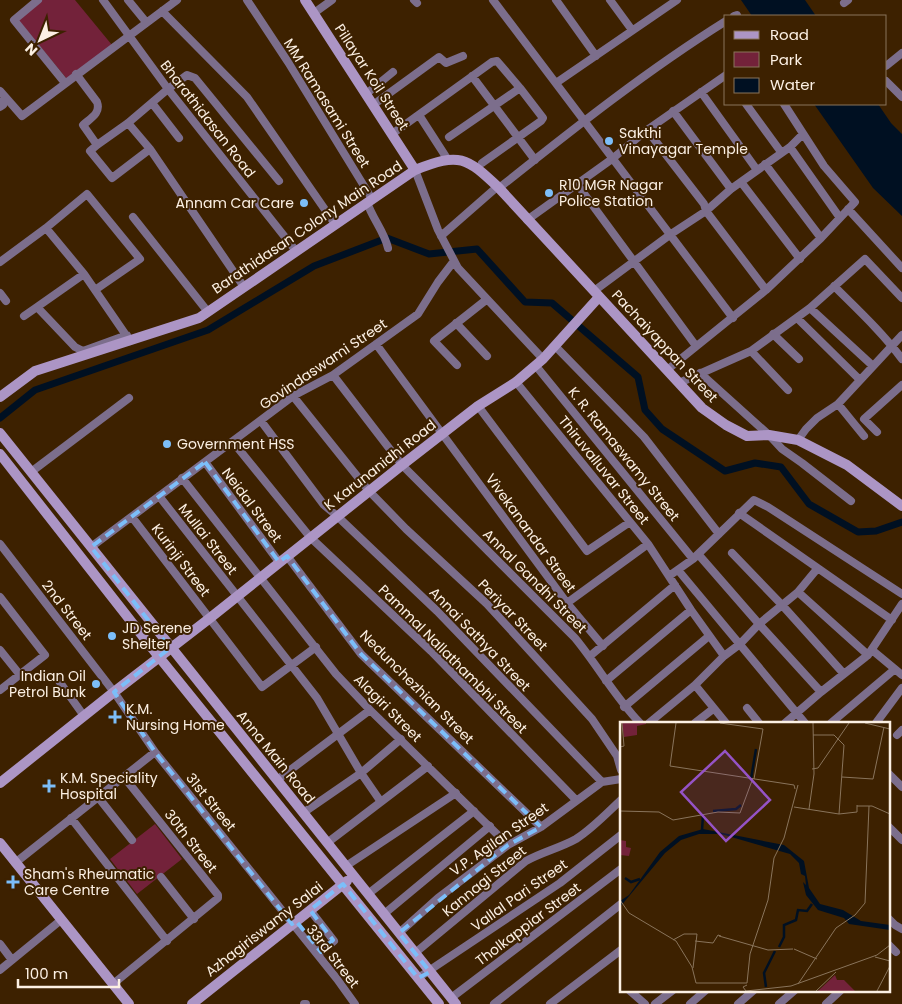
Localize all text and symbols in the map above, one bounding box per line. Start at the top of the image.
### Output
north arrow [15,15,65,65]
legend [724,15,887,105]
street label: Pillayar Koil Street [330,20,414,134]
text: Road [770,24,809,45]
street label: MM Ramasami Street [279,34,375,172]
text: N [20,39,42,60]
text: Park [770,49,802,70]
street label: Bharathidasan Road [156,56,260,182]
text: Water [770,74,816,95]
place label: Sakthi Vinayagar Temple [619,123,748,159]
marker: Sakthi Vinayagar Temple [603,135,615,147]
street label: Barathidasan Colony Main Road [208,156,406,298]
place label: R10 MGR Nagar Police Station [559,175,663,211]
marker: R10 MGR Nagar Police Station [543,187,555,199]
place label: Annam Car Care [176,193,294,213]
marker: Annam Car Care [298,197,310,209]
street label: Pachaiyappan Street [607,285,723,407]
street label: Govindaswami Street [255,314,391,414]
street label: K. R. Ramaswamy Street [564,383,684,525]
street label: Thiruvalluvar Street [554,411,654,529]
street label: K Karunanidhi Road [320,415,440,515]
place label: Government HSS [177,434,295,454]
marker: Government HSS [161,438,173,450]
street label: Neidal Street [217,463,287,547]
street label: Vivekanandar Street [481,470,581,596]
street label: Mullai Street [174,499,242,579]
street label: Kurinji Street [147,519,215,601]
street label: Annal Gandhi Street [478,524,592,638]
street label: Periyar Street [474,575,552,655]
street label: 2nd Street [37,576,97,644]
street label: Pammal Nallathambhi Street [374,580,532,738]
street label: Annai Sathya Street [425,582,535,696]
place label: JD Serene Shelter [122,618,192,654]
street label: Nedunchezhian Street [355,625,479,749]
marker: JD Serene Shelter [106,630,118,642]
place label: Indian Oil Petrol Bunk [9,666,87,702]
street label: Alagiri Street [350,670,426,746]
marker: Indian Oil Petrol Bunk [90,678,102,690]
place label: K.M. Nursing Home [126,699,225,735]
street label: Anna Main Road [232,706,320,808]
marker: K.M. Nursing Home [108,710,122,724]
inset map [620,722,890,992]
place label: K.M. Speciality Hospital [60,768,158,804]
street label: 31st Street [181,769,241,835]
marker: K.M. Speciality Hospital [42,779,56,793]
street label: V.P. Agilan Street [446,798,552,880]
street label: 30th Street [160,805,222,877]
street label: Kannagi Street [438,841,530,921]
street label: Vallal Pari Street [467,854,571,936]
place label: Sham's Rheumatic Care Centre [24,864,154,900]
marker: Sham's Rheumatic Care Centre [6,875,20,889]
street label: Azhagiriswamy Salai [201,877,327,981]
street label: Tholkappiar Street [471,878,585,970]
street label: 33rd Street [302,920,364,992]
scale bar [18,956,119,988]
text: 100 m [25,963,68,984]

